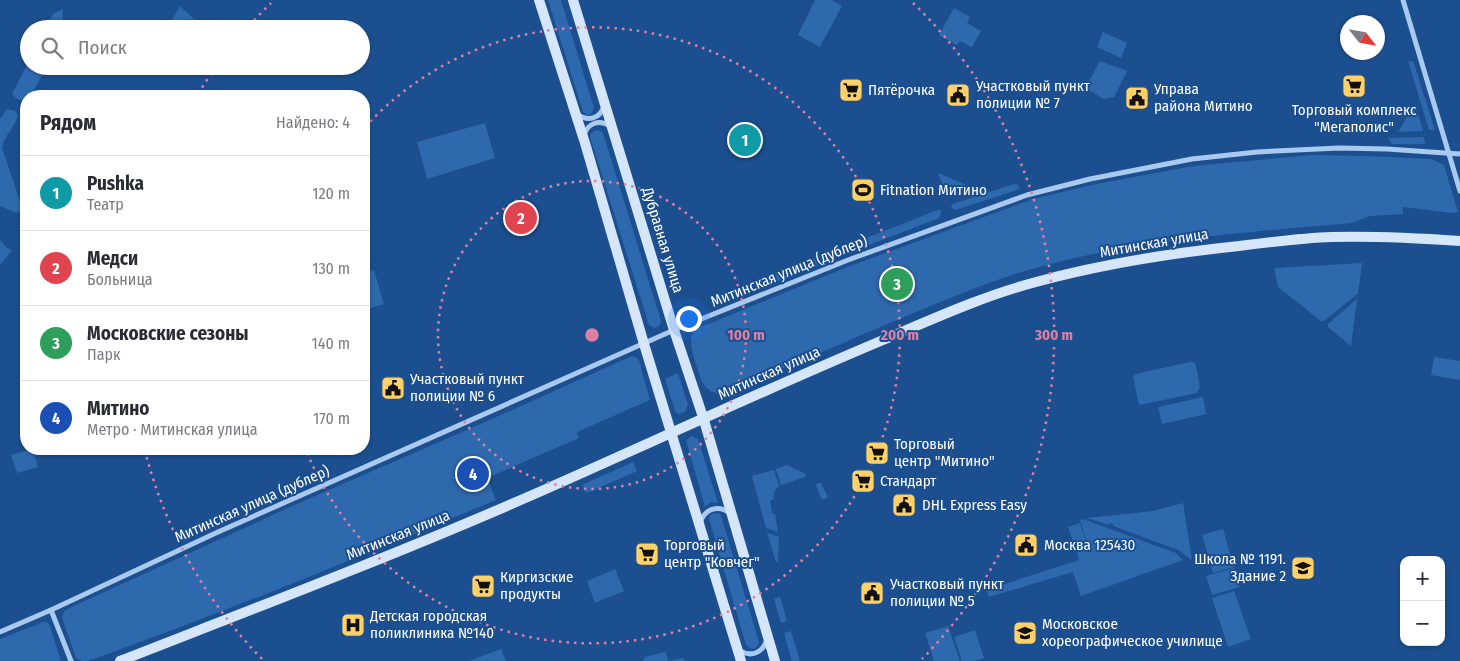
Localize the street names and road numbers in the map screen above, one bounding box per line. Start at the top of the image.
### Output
street label: Дубравная улица [638,184,688,295]
street label: Митинская улица [1098,225,1210,261]
street label: Митинская улица (дублер) [708,231,870,311]
street label: Митинская улица [715,342,823,404]
street label: Митинская улица (дублер) [172,462,332,546]
street label: Митинская улица [344,506,452,564]

